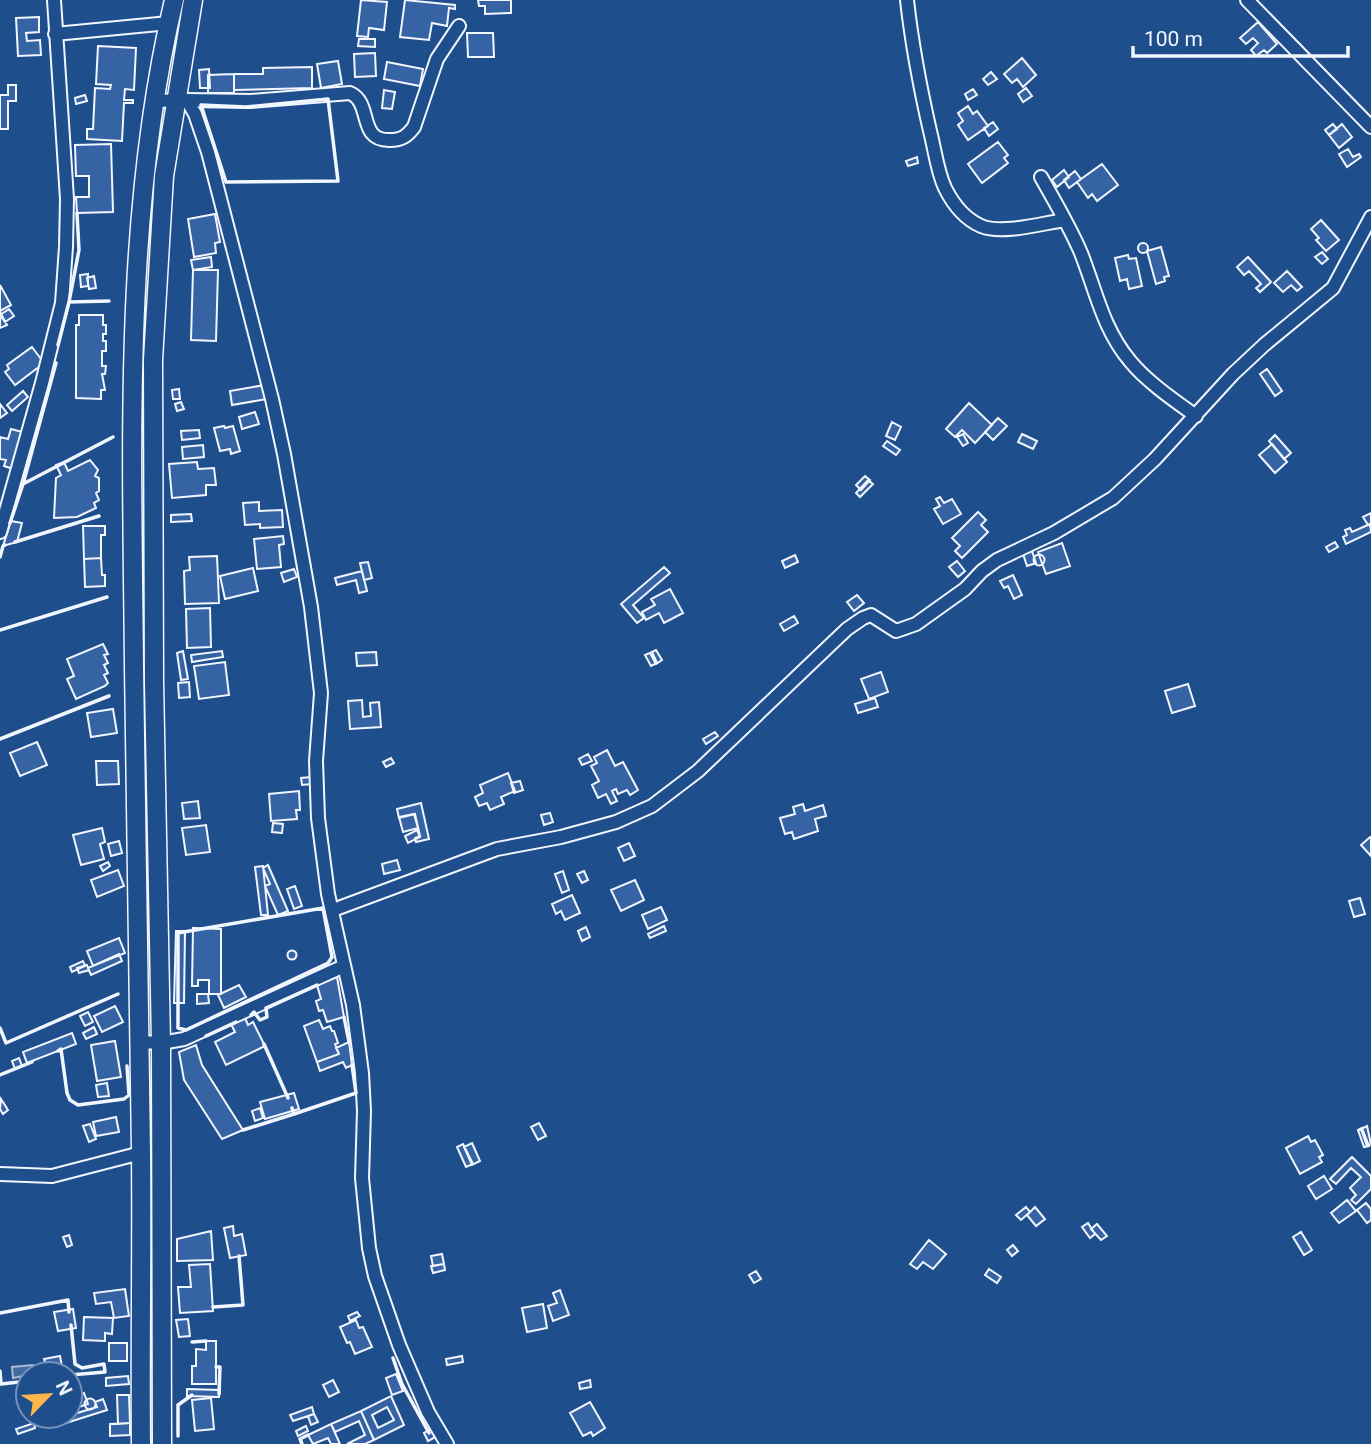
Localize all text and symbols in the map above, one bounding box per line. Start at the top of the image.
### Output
scale bar [1133,14,1348,58]
text: 100 m [1144,27,1203,51]
north arrow [14,1360,84,1430]
text: N [51,1377,77,1399]

